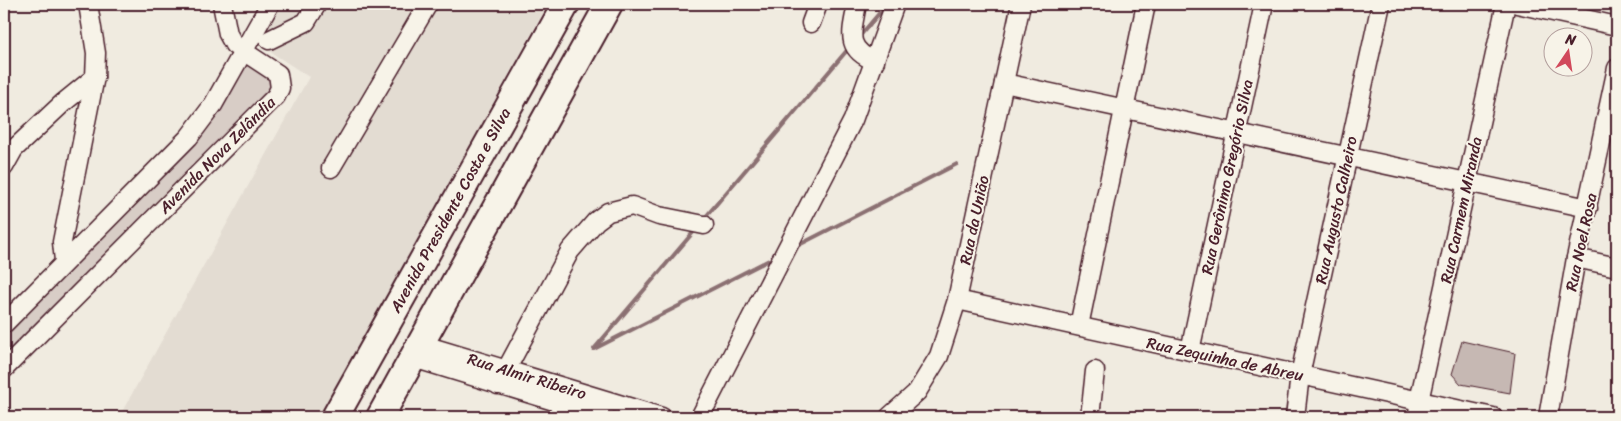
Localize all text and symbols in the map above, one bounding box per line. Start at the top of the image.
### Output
text: N [1562,26,1579,53]
north arrow [1544,28,1594,78]
street label: Rua Gerônimo Gregório Silva [1192,77,1262,277]
street label: Avenida Nova Zelândia [151,89,283,221]
street label: Avenida Presidente Costa e Silva [381,102,519,319]
street label: Rua Augusto Calheiro [1306,133,1366,287]
street label: Rua Carmem Miranda [1431,134,1491,286]
street label: Rua da União [950,173,998,267]
street label: Rua Noel Rosa [1556,190,1606,294]
street label: Rua Zequinha de Abreu [1144,328,1307,390]
street label: Rua Almir Ribeiro [464,344,590,408]

